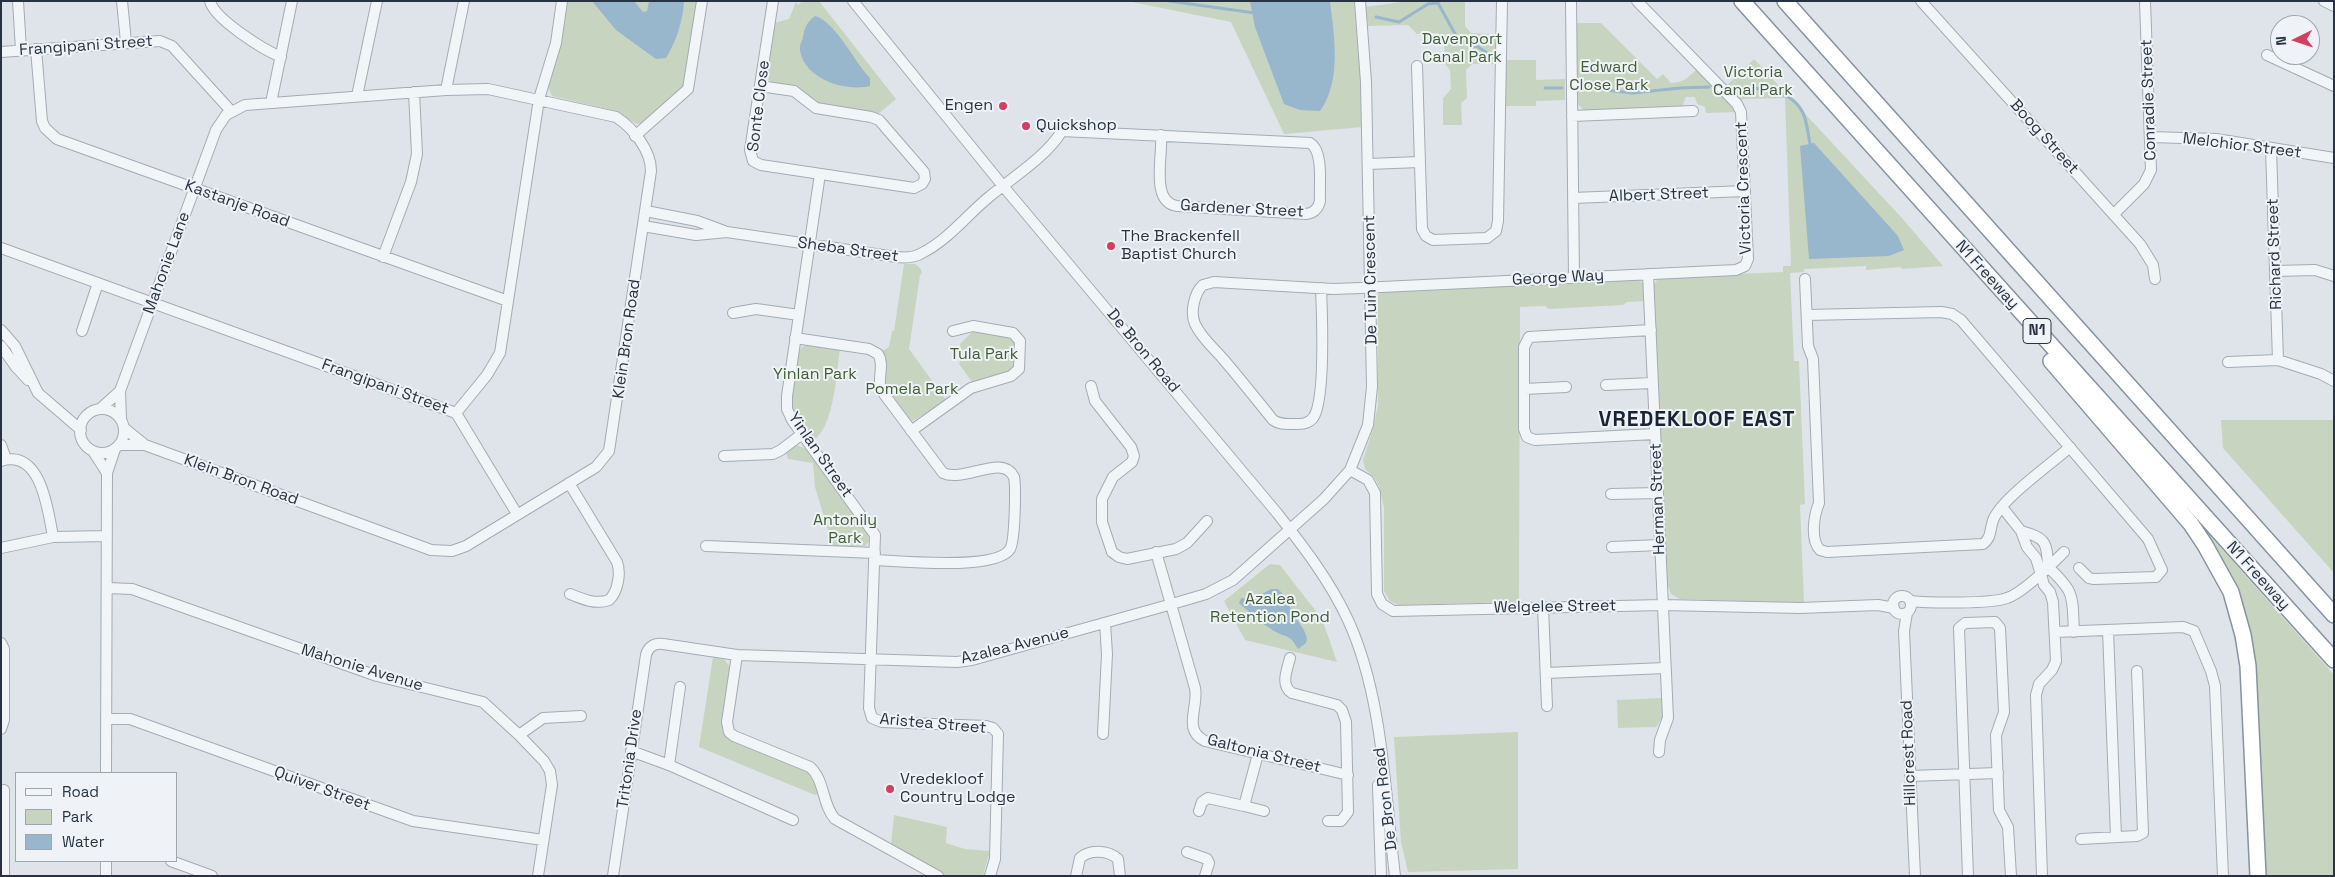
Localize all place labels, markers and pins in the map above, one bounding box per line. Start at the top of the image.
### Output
place label: Engen [945,96,993,116]
marker: Engen [997,100,1009,112]
place label: Quickshop [1036,116,1117,136]
marker: Quickshop [1020,120,1032,132]
place label: The Brackenfell Baptist Church [1121,227,1240,265]
marker: The Brackenfell Baptist Church [1105,240,1117,252]
place label: Vredekloof Country Lodge [900,770,1015,808]
marker: Vredekloof Country Lodge [884,783,896,795]

